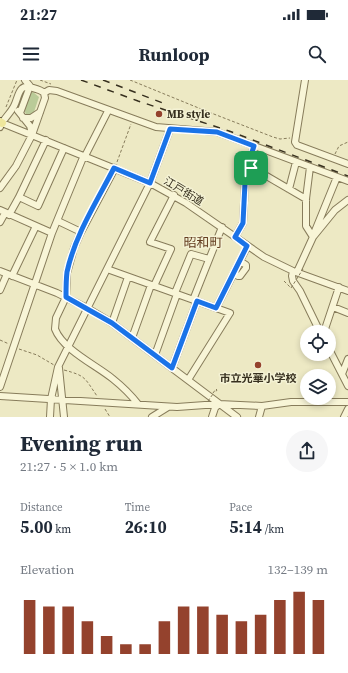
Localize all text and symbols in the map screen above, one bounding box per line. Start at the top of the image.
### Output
text: 21:27 [20,4,57,25]
text: Runloop [139,42,209,67]
icon: menu [20,43,42,65]
icon: search [306,43,328,65]
place label: MB style [167,107,211,122]
marker: MB style [154,109,164,119]
pin [234,151,268,185]
icon: arrive [240,157,262,179]
street label: 江戸街道 [161,174,206,209]
district label: 昭和町 [183,234,223,251]
map controls [300,325,336,405]
button: locate [300,325,336,361]
marker: 市立光華小学校 [253,360,263,370]
button: layers [300,369,336,405]
place label: 市立光華小学校 [220,371,297,386]
text: Evening run [20,428,143,458]
button: share [286,430,328,472]
text: 21:27 · 5 × 1.0 km [20,458,118,475]
text: Distance [20,500,63,515]
text: Time [125,500,150,515]
text: Pace [229,500,252,515]
text: 5.00 [20,515,53,539]
text: 26:10 [125,515,167,539]
text: 5:14 [229,515,262,539]
text: km [53,522,71,537]
text: /km [262,522,284,537]
text: Elevation [20,561,74,578]
text: 132–139 m [268,561,328,578]

